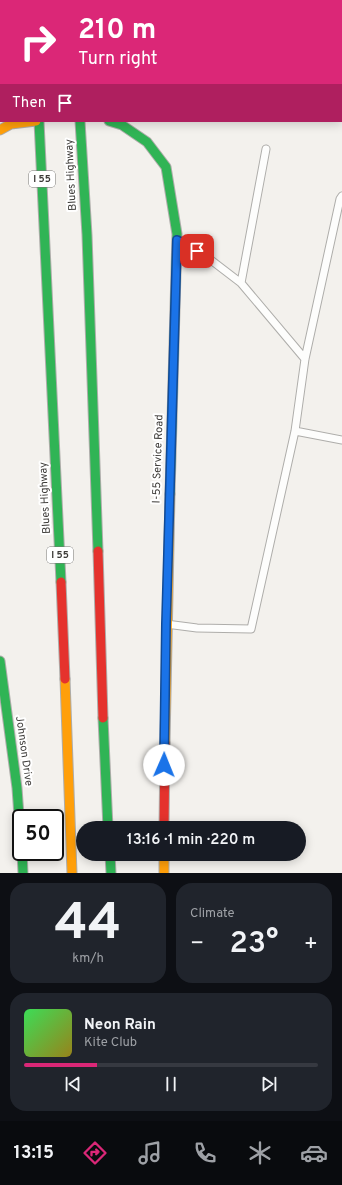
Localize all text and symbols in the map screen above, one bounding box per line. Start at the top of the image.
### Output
text: 210 m [78,13,156,49]
icon: right [12,16,64,68]
text: Turn right [78,48,158,71]
icon: arrive [54,92,76,114]
text: Then [12,94,46,113]
street label: Blues Highway [62,139,80,211]
road number: I 55 [29,171,55,187]
pin [180,234,214,268]
icon: arrive [186,240,208,262]
street label: I-55 Service Road [149,414,167,504]
street label: Blues Highway [36,462,54,534]
road number: I 55 [47,547,73,563]
street label: Johnson Drive [12,715,36,787]
position arrow [143,744,185,786]
speed limit sign: 50 [12,809,64,861]
text: 13:16 · 1 min · 220 m [127,831,255,850]
text: 44 [55,892,121,958]
text: Climate [190,906,235,922]
text: 23° [230,926,278,963]
text: − [190,931,204,958]
text: + [304,931,318,958]
text: km/h [72,951,104,967]
text: Neon Rain [84,1016,156,1035]
text: Kite Club [84,1035,137,1051]
icon: previous [62,1073,84,1095]
icon: pause [160,1073,182,1095]
icon: next [258,1073,280,1095]
icon: directions [81,1139,109,1167]
icon: music [136,1139,164,1167]
icon: phone [191,1139,219,1167]
icon: climate [246,1139,274,1167]
icon: car [300,1139,328,1167]
text: 13:15 [13,1142,54,1165]

